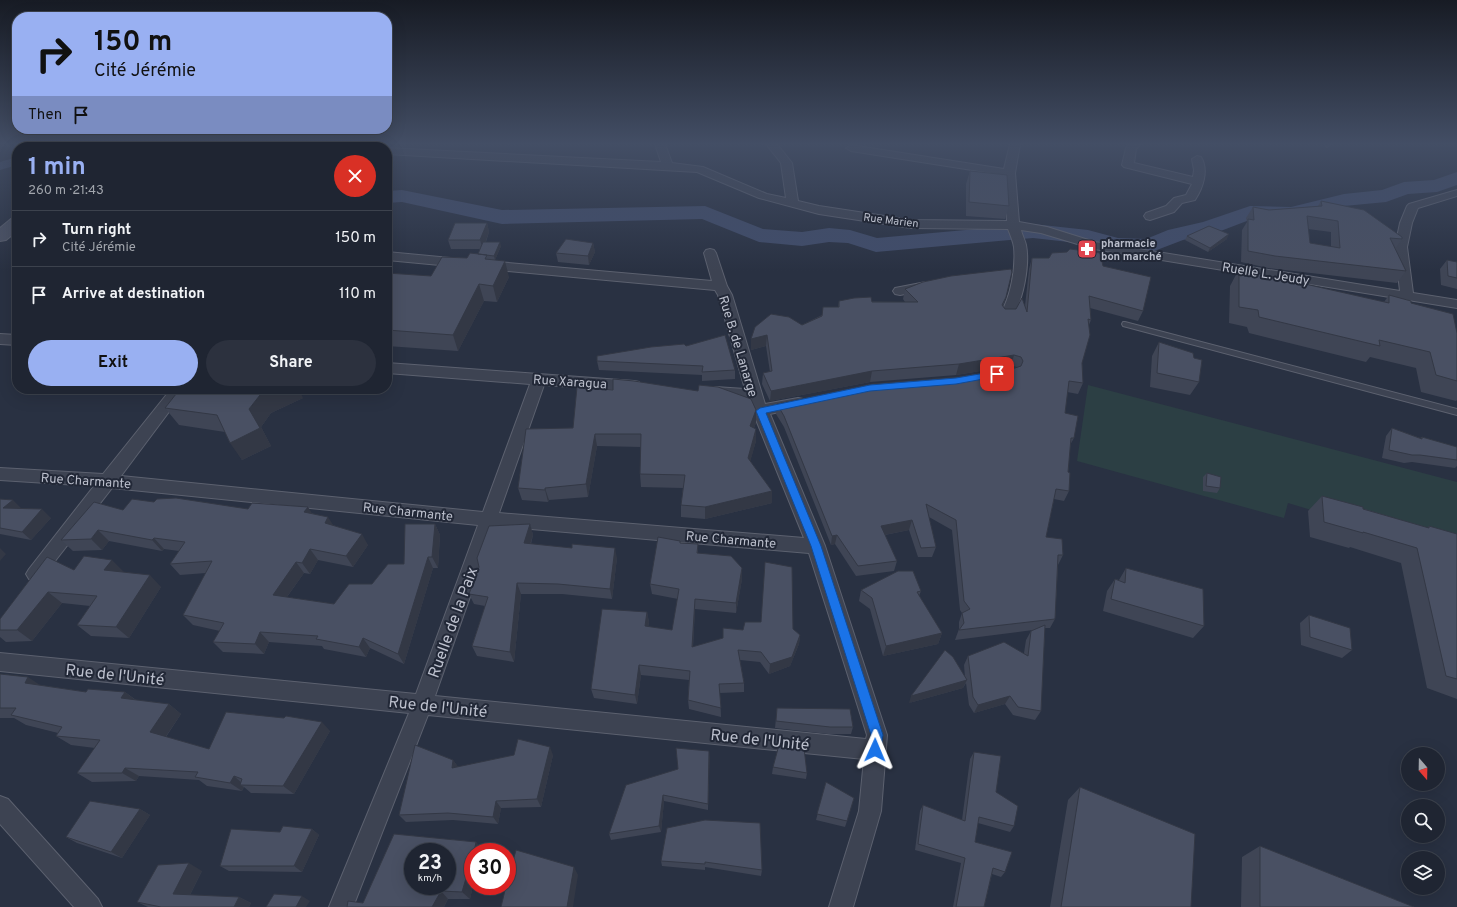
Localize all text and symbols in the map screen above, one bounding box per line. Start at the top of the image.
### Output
text: 150 m [94,25,172,61]
icon: right [28,28,80,80]
text: Cité Jérémie [94,60,196,83]
icon: arrive [70,104,92,126]
text: Then [28,106,62,125]
text: 1 min [28,153,86,183]
button: close [334,155,376,197]
text: 260 m · 21:43 [28,183,104,199]
street label: Rue Marien [862,211,919,231]
text: Turn right [62,221,131,240]
icon: right [28,228,50,250]
text: 150 m [335,229,376,248]
place label: pharmacie bon marché [1101,237,1162,264]
pharmacy icon: pharmacie bon marché [1076,238,1098,260]
text: Cité Jérémie [62,240,136,256]
street label: Ruelle L. Jeudy [1221,260,1311,290]
icon: arrive [28,284,50,306]
text: Arrive at destination [62,285,205,304]
text: 110 m [339,285,376,304]
street label: Rue B. de Lanarge [714,294,760,399]
button: Exit [28,340,198,386]
button: Share [206,340,376,386]
pin [980,357,1014,391]
icon: arrive [986,363,1008,385]
street label: Rue Xaragua [532,372,607,394]
street label: Rue Charmante [40,471,132,493]
street label: Rue Charmante [362,500,454,526]
street label: Rue Charmante [685,529,777,553]
street label: Ruelle de la Paix [424,564,483,681]
street label: Rue de l'Unité [64,661,165,691]
street label: Rue de l'Unité [387,693,488,723]
street label: Rue de l'Unité [709,726,810,756]
position arrow [854,729,896,771]
north arrow [1401,747,1445,791]
map controls [1401,747,1445,895]
button: search [1401,799,1445,843]
speed limit sign: 30 [464,843,516,895]
text: 23 [418,851,442,877]
button: layers [1401,851,1445,895]
text: km/h [418,872,442,885]

